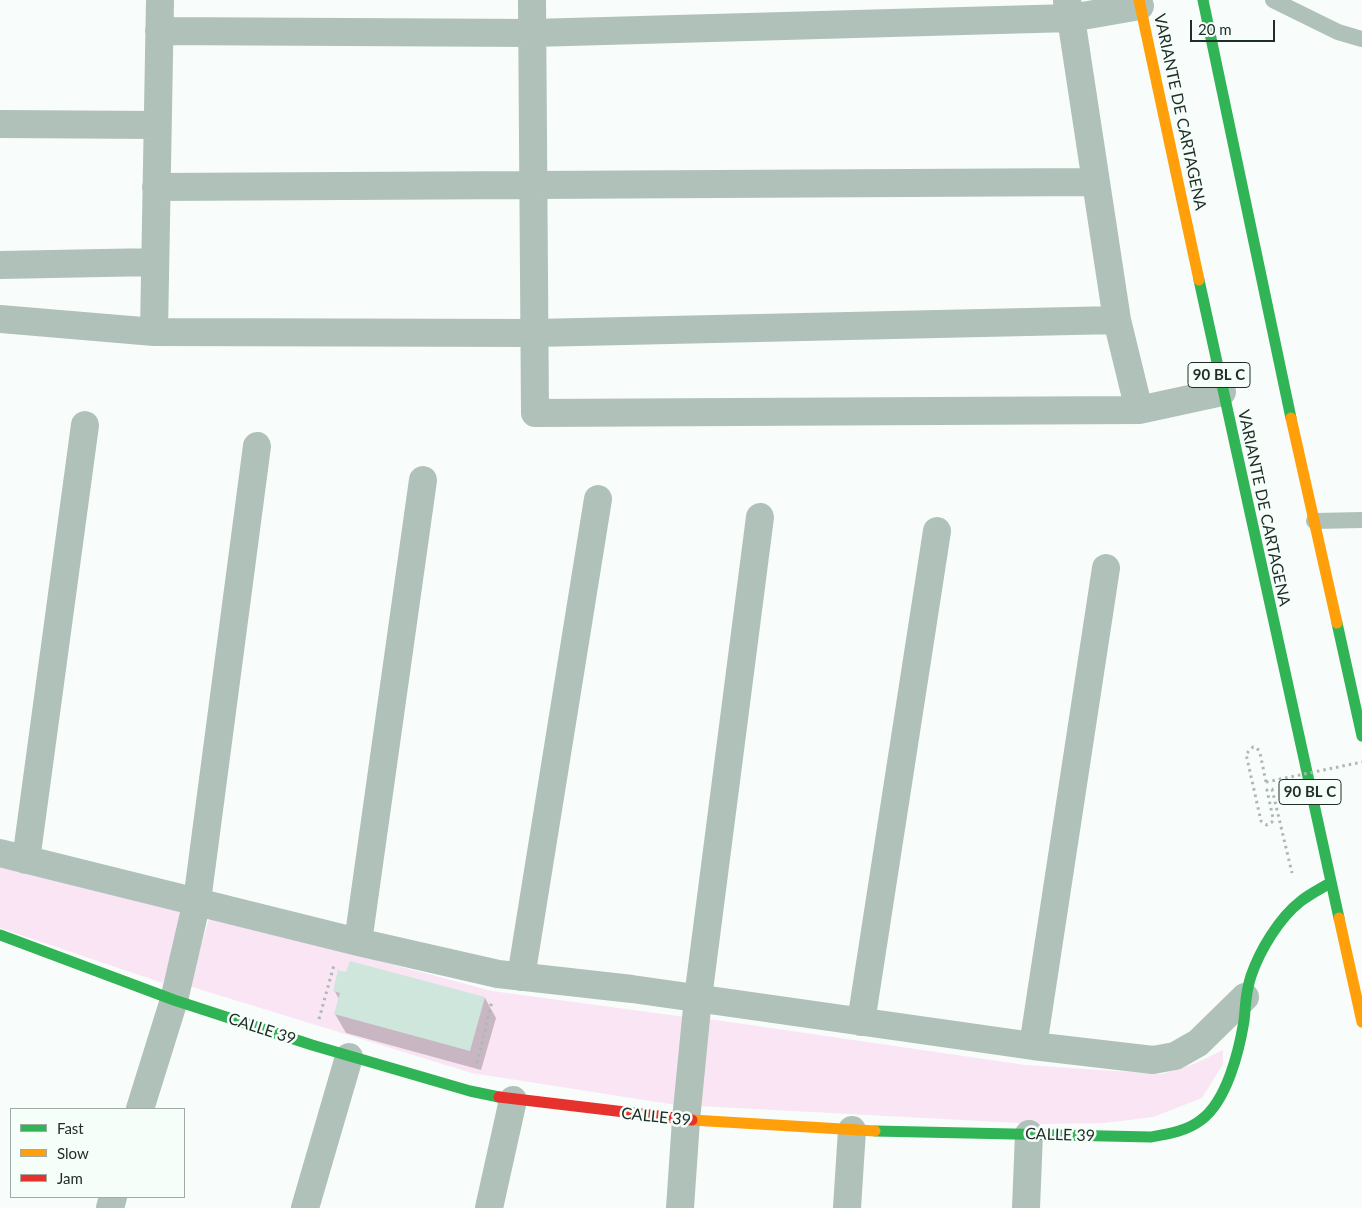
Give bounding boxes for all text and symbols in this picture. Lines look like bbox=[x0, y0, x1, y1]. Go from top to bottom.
scale bar bbox=[1192, 10, 1277, 42]
street label: VARIANTE DE CARTAGENA bbox=[1150, 12, 1210, 212]
text: 20 m bbox=[1198, 20, 1232, 38]
road number: 90 BL C bbox=[1188, 362, 1250, 388]
street label: VARIANTE DE CARTAGENA bbox=[1234, 408, 1294, 608]
road number: 90 BL C bbox=[1279, 780, 1341, 804]
street label: CALLE 39 bbox=[226, 1009, 298, 1049]
street label: CALLE 39 bbox=[620, 1104, 692, 1130]
legend bbox=[10, 1108, 185, 1198]
text: Fast bbox=[57, 1119, 84, 1137]
street label: CALLE 39 bbox=[1025, 1124, 1095, 1146]
text: Slow bbox=[57, 1144, 89, 1162]
text: Jam bbox=[57, 1169, 83, 1187]

